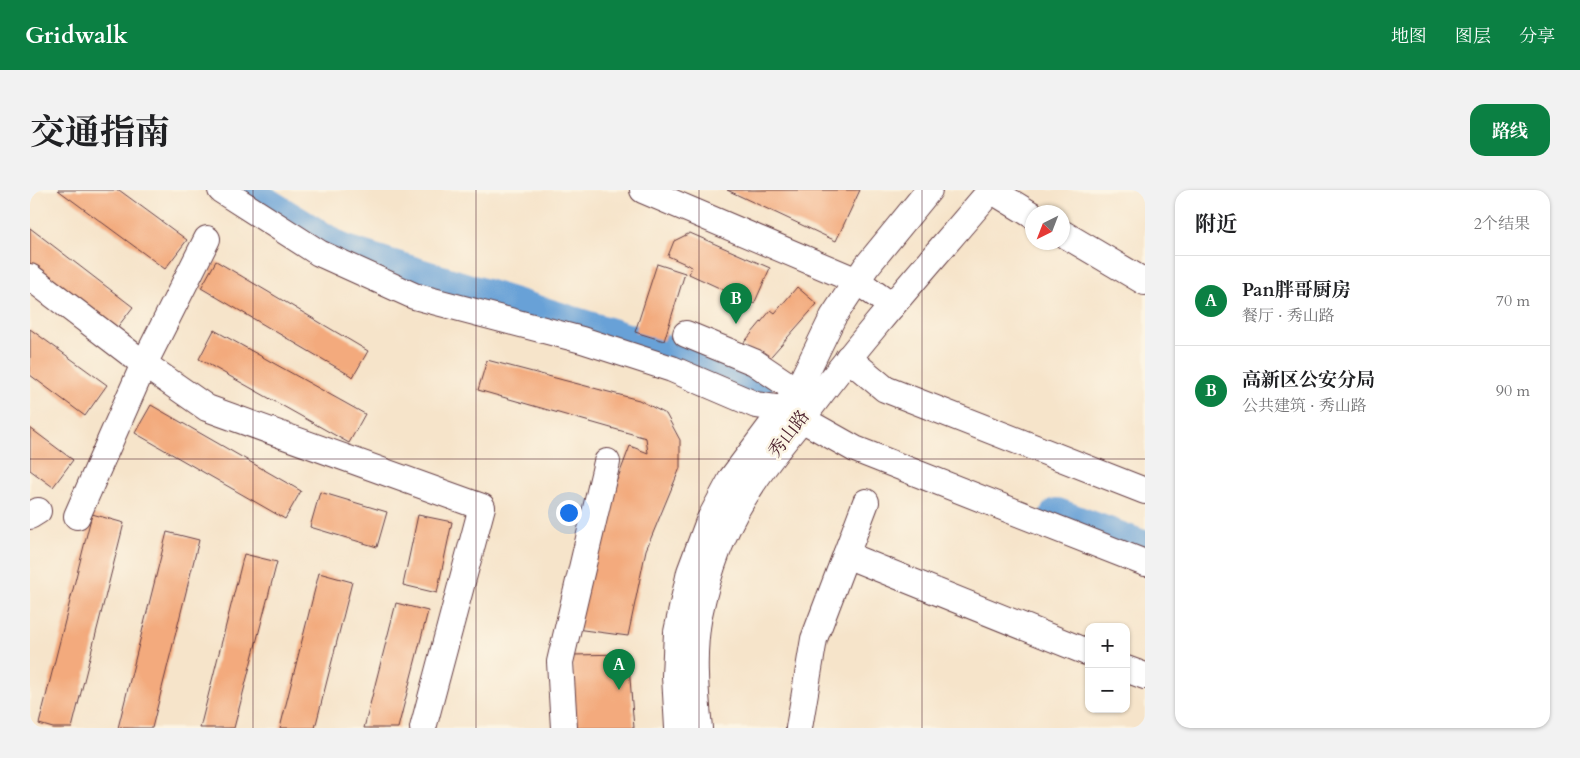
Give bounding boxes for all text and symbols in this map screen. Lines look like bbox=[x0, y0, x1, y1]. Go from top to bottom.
text: Gridwalk bbox=[25, 19, 128, 52]
text: 地图 bbox=[1391, 24, 1427, 49]
text: 图层 bbox=[1455, 24, 1491, 49]
text: 分享 bbox=[1519, 24, 1555, 49]
button: 路线 bbox=[1470, 104, 1550, 156]
text: 交通指南 bbox=[30, 109, 170, 157]
north arrow bbox=[1025, 205, 1070, 250]
text: 附近 bbox=[1195, 210, 1237, 239]
text: 2个结果 bbox=[1474, 213, 1530, 235]
text: Pan胖哥厨房 bbox=[1242, 277, 1351, 303]
pin: B bbox=[720, 283, 752, 324]
text: A bbox=[1205, 290, 1217, 312]
text: 70 m bbox=[1496, 290, 1530, 312]
text: 餐厅 · 秀山路 bbox=[1242, 305, 1335, 327]
text: 高新区公安分局 bbox=[1242, 367, 1375, 393]
text: B bbox=[1205, 380, 1217, 402]
text: 90 m bbox=[1496, 380, 1530, 402]
text: 公共建筑 · 秀山路 bbox=[1242, 395, 1367, 417]
street label: 秀山路 bbox=[763, 405, 815, 463]
your location bbox=[556, 500, 582, 526]
map controls bbox=[1085, 623, 1130, 713]
button: + bbox=[1085, 623, 1130, 668]
pin: A bbox=[603, 649, 635, 690]
button: − bbox=[1085, 668, 1130, 713]

